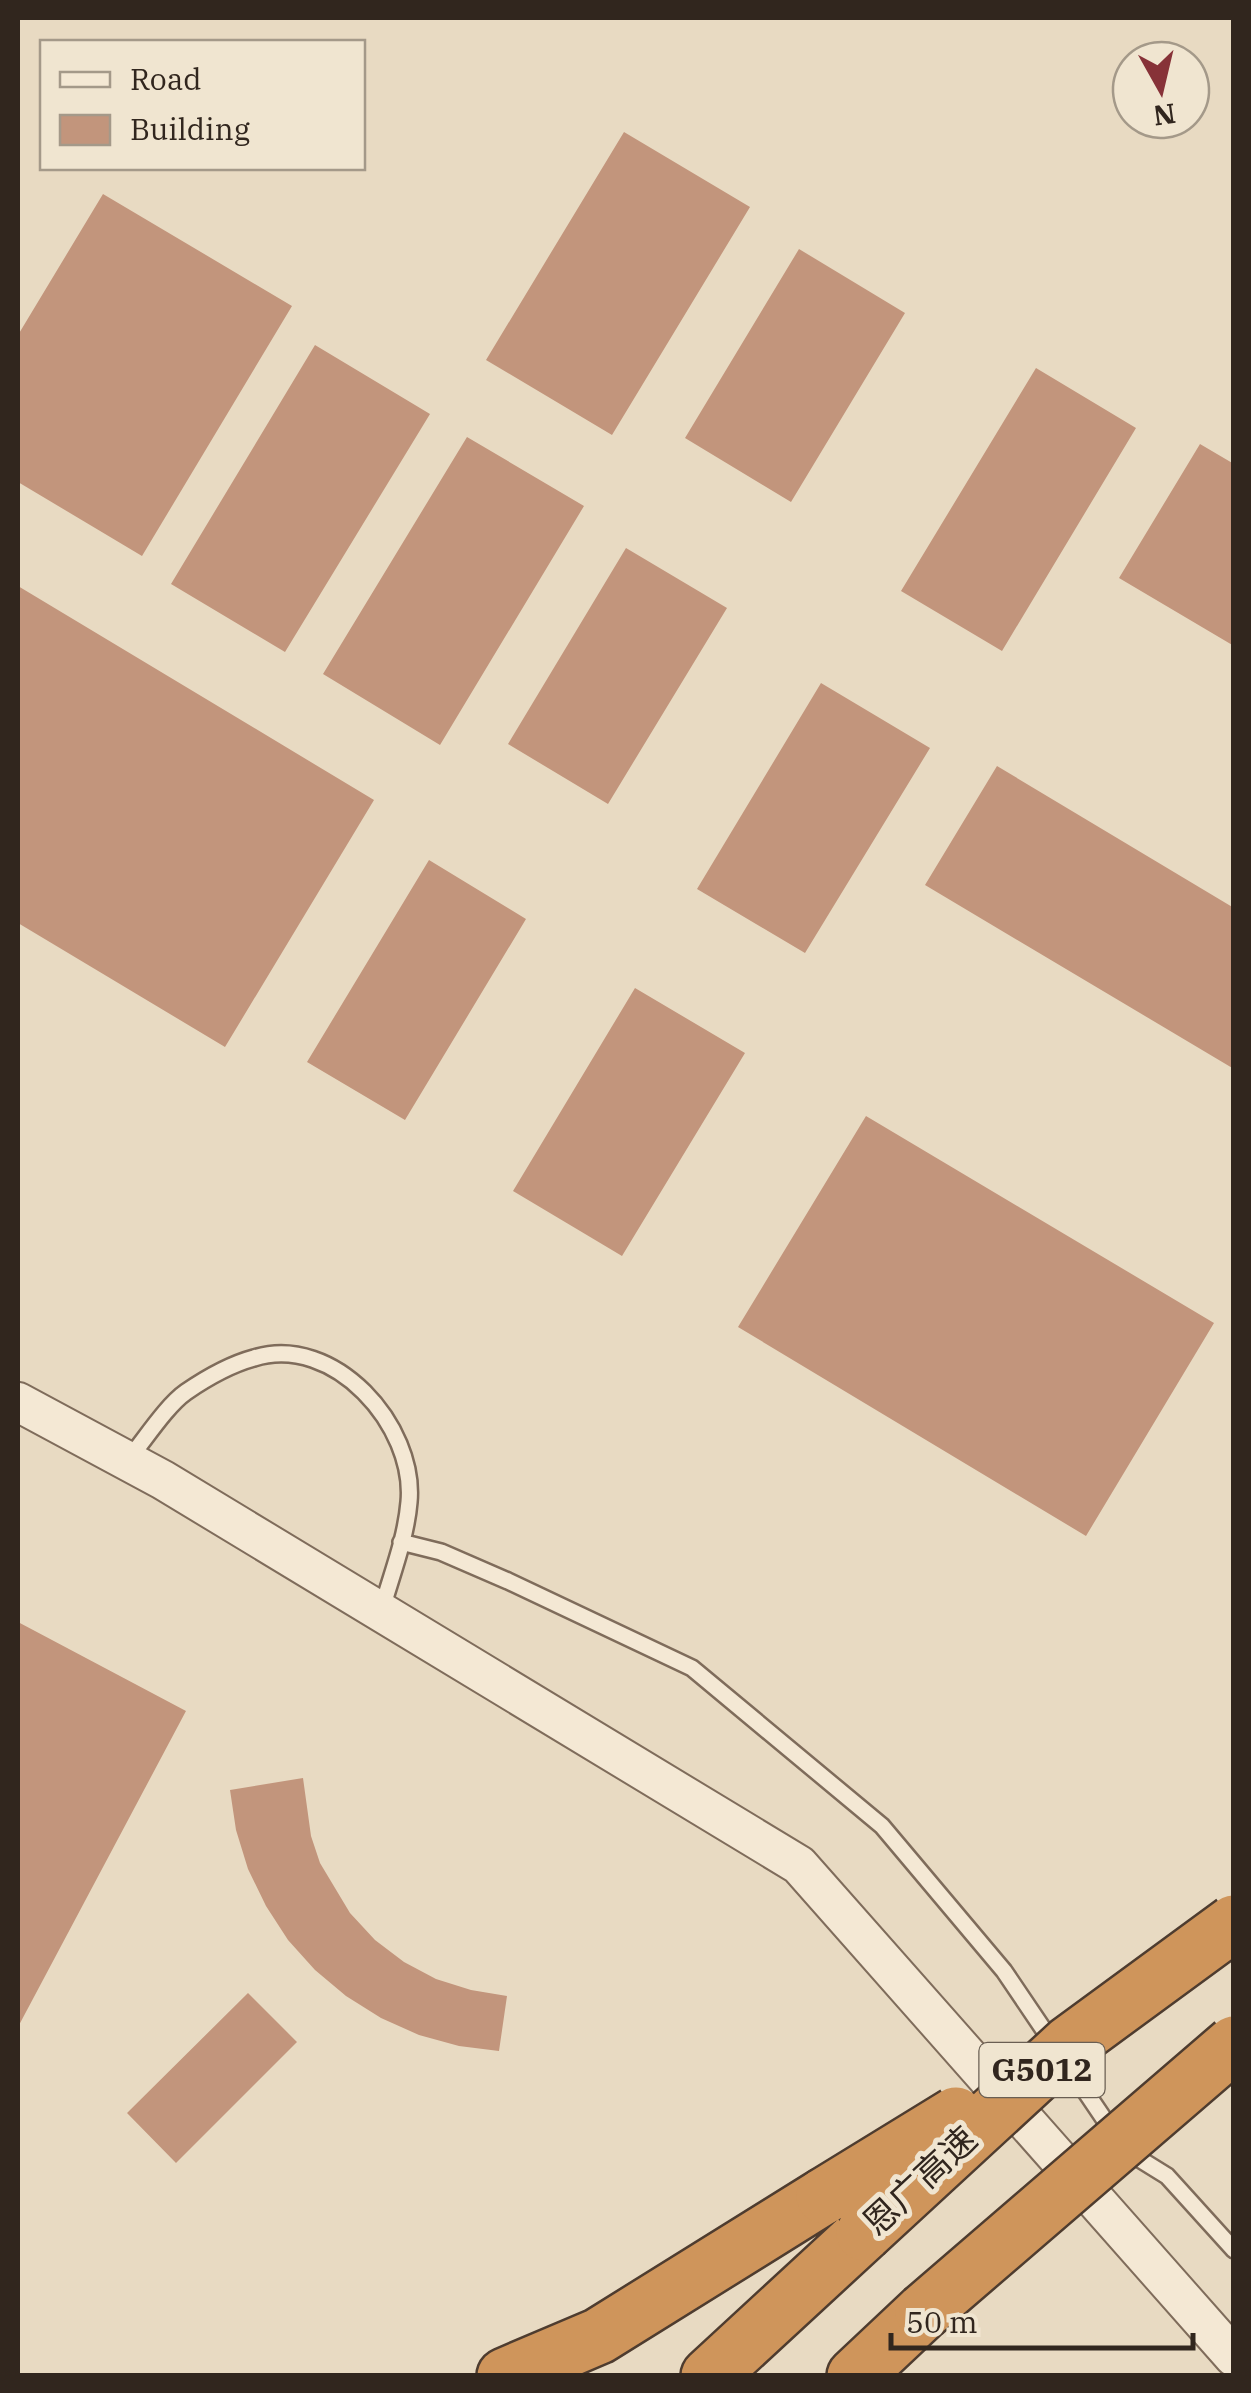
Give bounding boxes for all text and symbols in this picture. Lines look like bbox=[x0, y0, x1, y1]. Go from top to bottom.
legend bbox=[40, 40, 365, 170]
north arrow bbox=[1111, 40, 1211, 140]
text: Road bbox=[130, 59, 202, 98]
text: N bbox=[1151, 95, 1178, 135]
text: Building bbox=[130, 109, 250, 148]
road number: G5012 bbox=[980, 2043, 1104, 2097]
street label: 恩广高速 bbox=[852, 2116, 986, 2245]
scale bar bbox=[891, 2288, 1194, 2350]
text: 50 m bbox=[906, 2302, 978, 2341]

